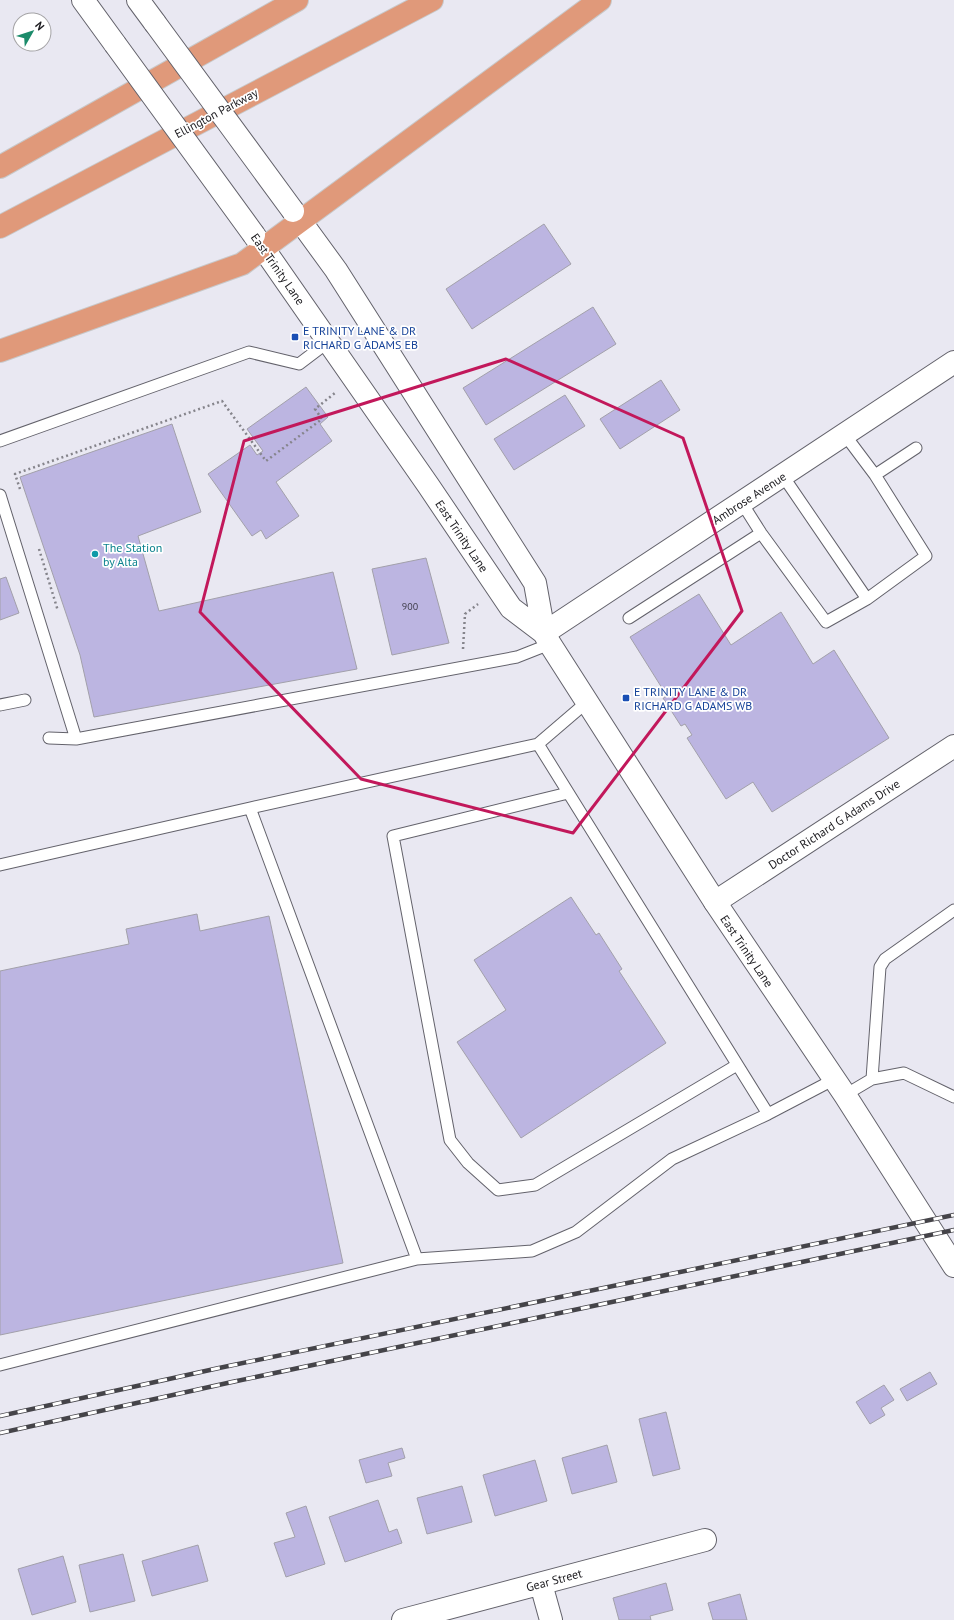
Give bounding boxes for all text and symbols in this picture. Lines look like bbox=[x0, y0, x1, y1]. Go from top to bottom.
north arrow bbox=[12, 12, 52, 52]
text: N bbox=[32, 18, 47, 33]
street label: Ellington Parkway bbox=[172, 85, 261, 141]
street label: East Trinity Lane bbox=[248, 230, 308, 308]
place label: E TRINITY LANE & DR RICHARD G ADAMS EB bbox=[303, 323, 418, 352]
marker: E TRINITY LANE & DR RICHARD G ADAMS EB bbox=[290, 332, 300, 342]
street label: Ambrose Avenue bbox=[709, 469, 789, 527]
street label: East Trinity Lane bbox=[432, 497, 492, 575]
place label: The Station by Alta bbox=[103, 540, 162, 569]
marker: The Station by Alta bbox=[90, 549, 100, 559]
house number: 900 bbox=[402, 600, 419, 613]
place label: E TRINITY LANE & DR RICHARD G ADAMS WB bbox=[634, 684, 752, 713]
marker: E TRINITY LANE & DR RICHARD G ADAMS WB bbox=[621, 693, 631, 703]
street label: Doctor Richard G Adams Drive bbox=[765, 776, 903, 872]
street label: East Trinity Lane bbox=[717, 912, 777, 990]
street label: Gear Street bbox=[524, 1565, 584, 1595]

